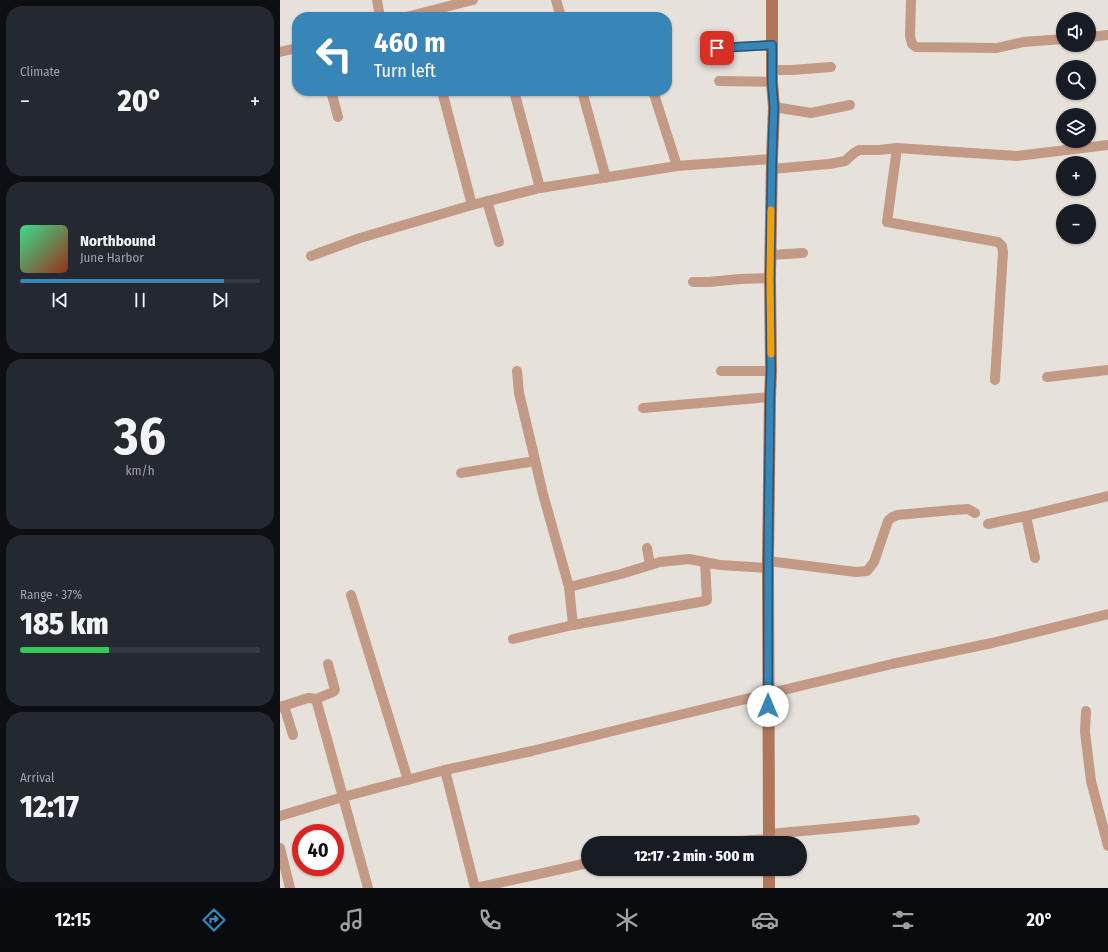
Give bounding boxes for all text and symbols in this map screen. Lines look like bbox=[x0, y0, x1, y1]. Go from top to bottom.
map controls bbox=[1056, 12, 1096, 244]
button: sound bbox=[1056, 12, 1096, 52]
text: 460 m bbox=[374, 26, 446, 59]
icon: left bbox=[308, 28, 360, 80]
pin bbox=[700, 31, 734, 65]
icon: arrive bbox=[706, 37, 728, 59]
text: Turn left bbox=[374, 60, 436, 82]
button: search bbox=[1056, 60, 1096, 100]
text: Climate bbox=[20, 64, 60, 79]
text: 20° bbox=[118, 83, 162, 119]
text: − bbox=[20, 88, 30, 115]
text: + bbox=[250, 88, 260, 115]
button: layers bbox=[1056, 108, 1096, 148]
button: + bbox=[1056, 156, 1096, 196]
button: − bbox=[1056, 204, 1096, 244]
text: Northbound bbox=[80, 232, 156, 250]
text: June Harbor bbox=[80, 250, 144, 265]
icon: previous bbox=[49, 289, 71, 311]
icon: pause bbox=[129, 289, 151, 311]
icon: next bbox=[209, 289, 231, 311]
text: 36 bbox=[114, 405, 166, 468]
text: km/h bbox=[126, 463, 155, 478]
text: Range · 37% bbox=[20, 587, 82, 602]
text: 185 km bbox=[20, 606, 109, 642]
position arrow bbox=[747, 685, 789, 727]
text: Arrival bbox=[20, 770, 54, 785]
text: 12:17 bbox=[20, 789, 79, 825]
speed limit sign: 40 bbox=[292, 824, 344, 876]
text: 12:17 · 2 min · 500 m bbox=[634, 847, 754, 865]
icon: directions bbox=[200, 906, 228, 934]
icon: music bbox=[338, 906, 366, 934]
icon: phone bbox=[476, 906, 504, 934]
icon: climate bbox=[613, 906, 641, 934]
icon: car bbox=[751, 906, 779, 934]
icon: filters bbox=[889, 906, 917, 934]
text: 12:15 bbox=[55, 909, 91, 931]
text: 20° bbox=[1026, 909, 1053, 931]

